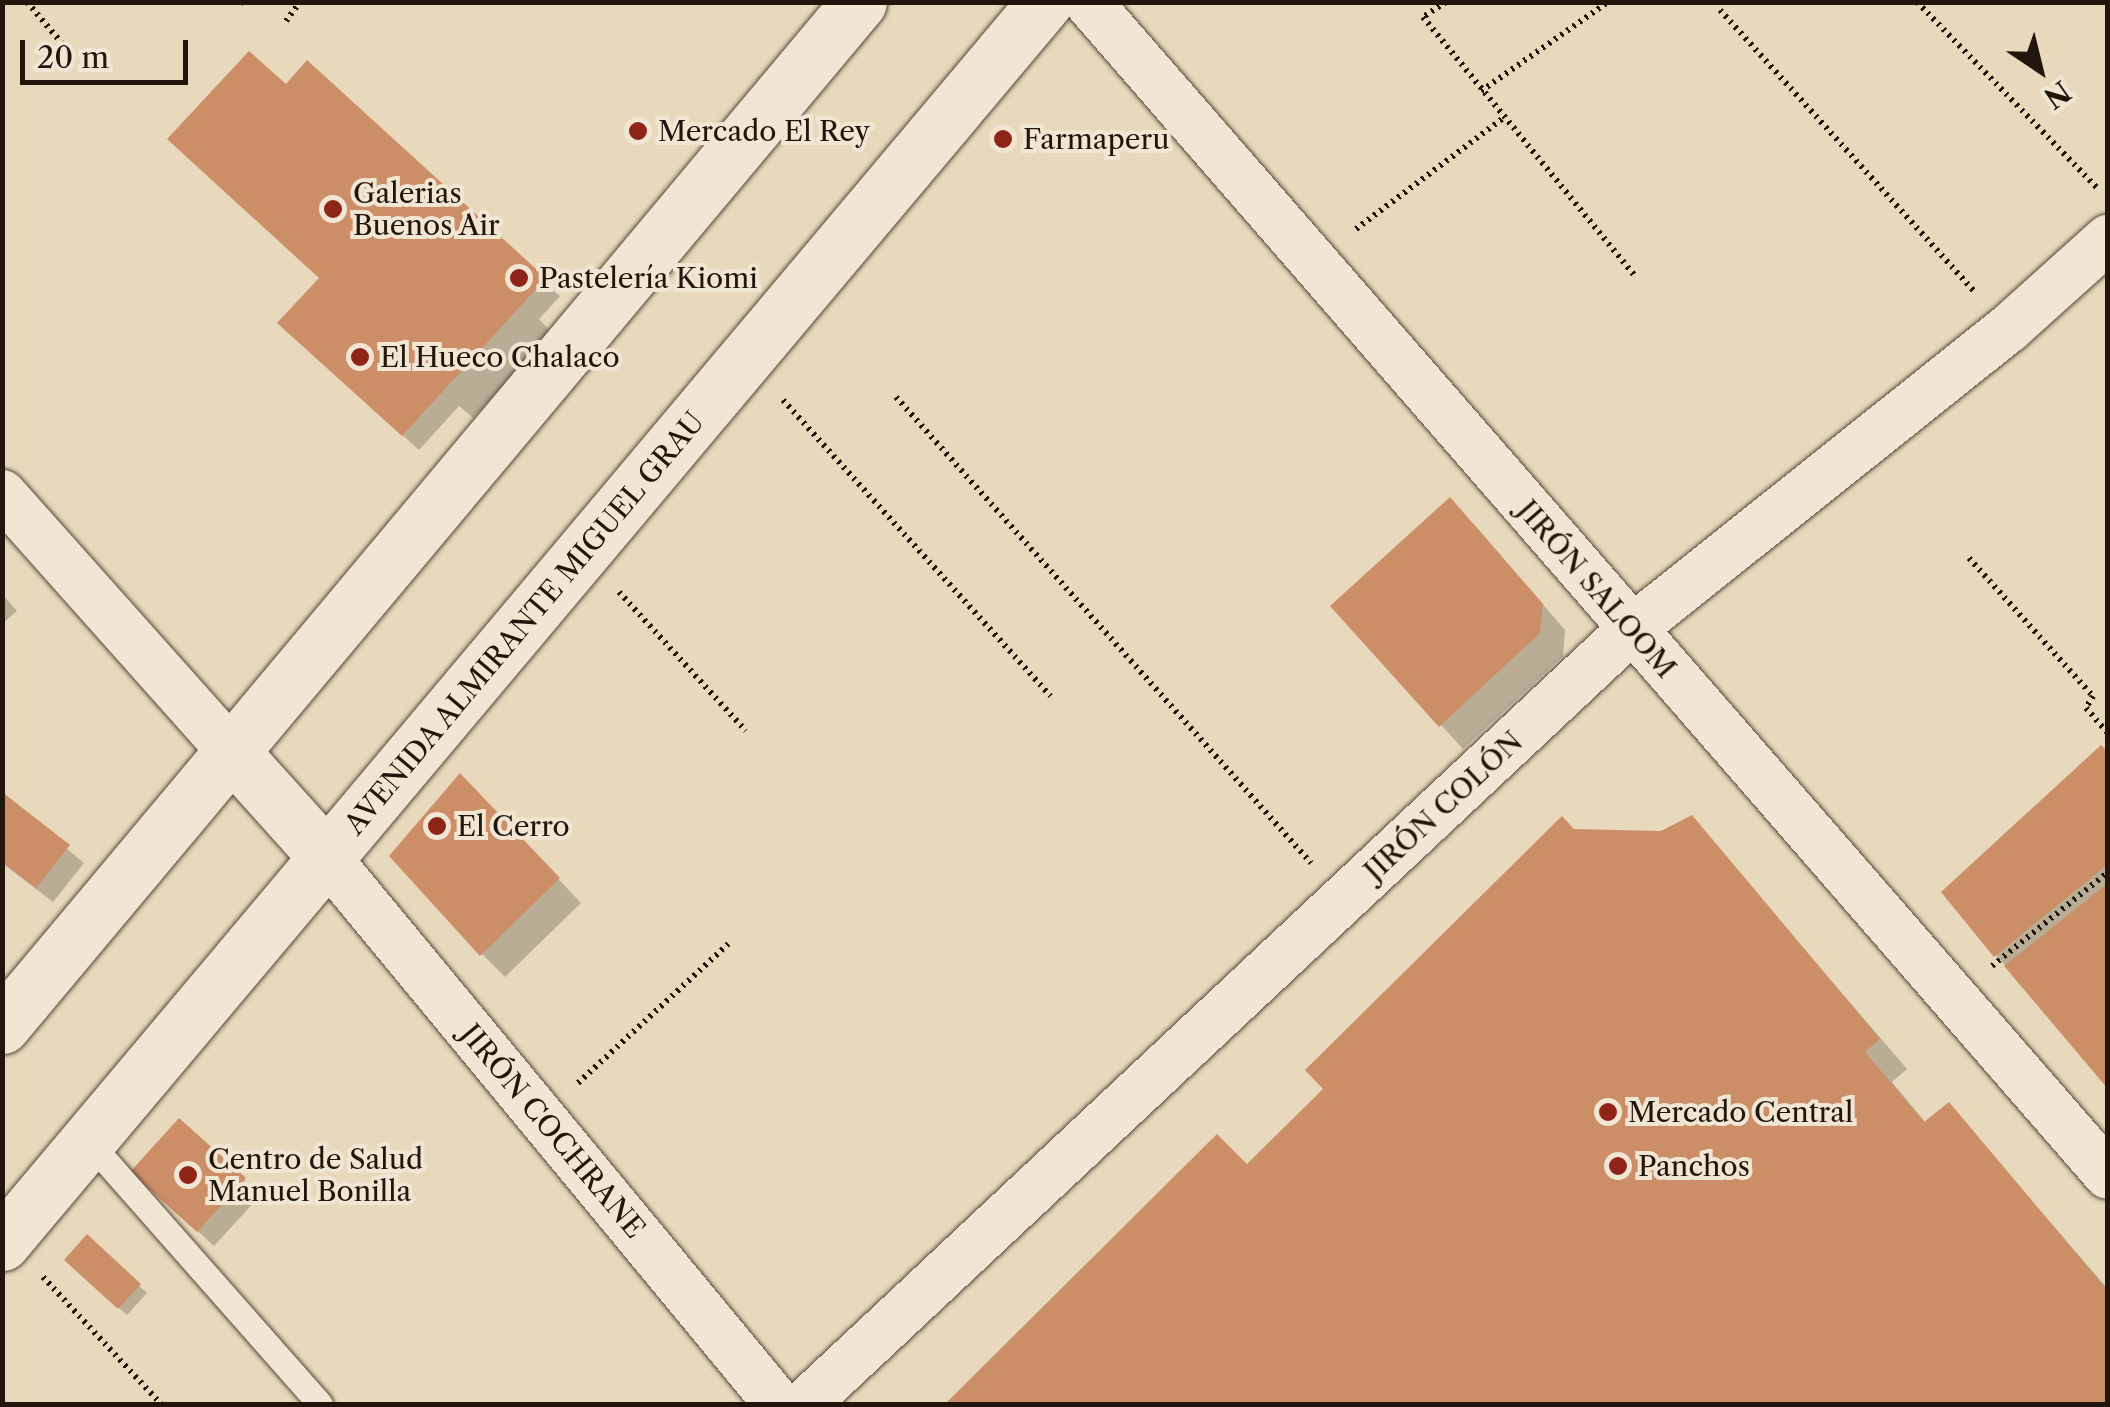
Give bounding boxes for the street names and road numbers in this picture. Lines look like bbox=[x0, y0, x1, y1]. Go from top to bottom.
street label: AVENIDA ALMIRANTE MIGUEL GRAU bbox=[336, 404, 712, 842]
street label: JIRÓN SALOOM bbox=[1511, 493, 1683, 685]
street label: JIRÓN COLÓN bbox=[1357, 724, 1529, 888]
street label: JIRÓN COCHRANE bbox=[454, 1017, 652, 1245]

